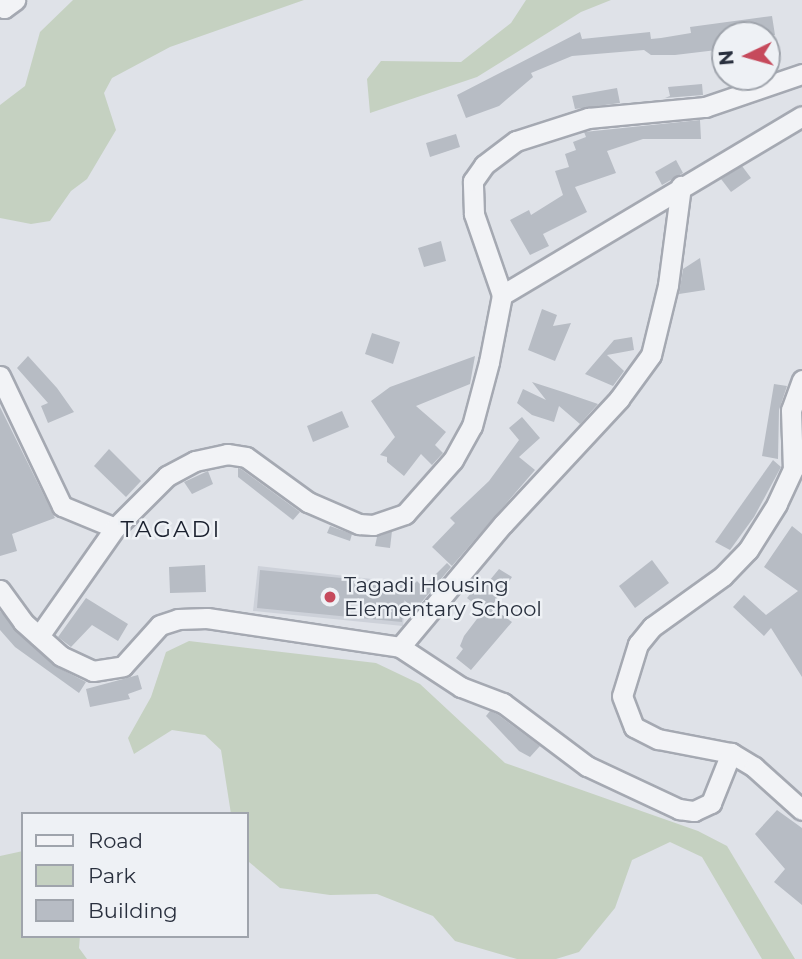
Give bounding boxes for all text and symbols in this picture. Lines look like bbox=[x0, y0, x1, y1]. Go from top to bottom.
north arrow bbox=[711, 21, 781, 91]
text: N bbox=[714, 49, 739, 66]
district label: TAGADI bbox=[121, 515, 221, 543]
place label: Tagadi Housing Elementary School bbox=[344, 572, 542, 622]
marker: Tagadi Housing Elementary School bbox=[322, 589, 338, 605]
legend bbox=[21, 812, 248, 938]
text: Road bbox=[88, 828, 143, 853]
text: Park bbox=[88, 863, 136, 888]
text: Building bbox=[88, 898, 178, 923]

